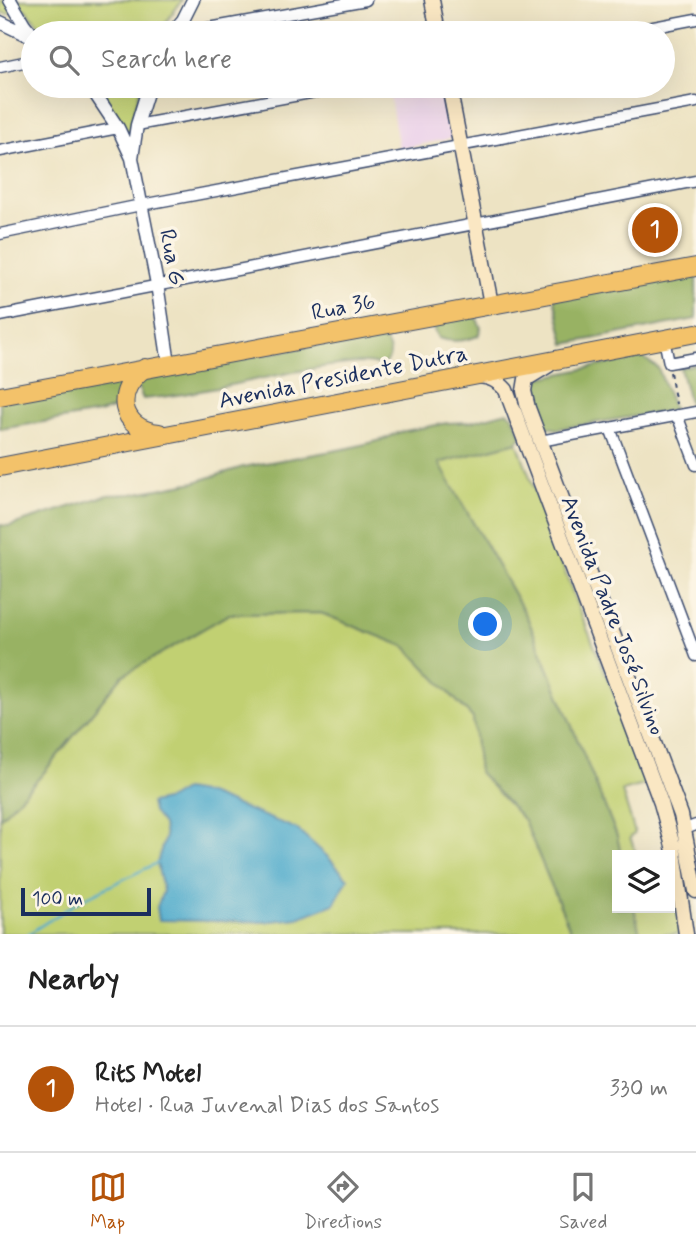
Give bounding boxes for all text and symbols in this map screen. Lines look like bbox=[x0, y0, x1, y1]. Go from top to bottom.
search box bbox=[21, 21, 675, 98]
icon: search bbox=[45, 41, 83, 79]
text: Search here bbox=[101, 43, 232, 77]
pin: 1 bbox=[632, 204, 678, 256]
street label: Rua G bbox=[151, 227, 191, 288]
street label: Rua 36 bbox=[309, 287, 378, 329]
street label: Avenida Presidente Dutra bbox=[216, 339, 470, 417]
street label: Avenida Padre José Silvino bbox=[553, 492, 672, 740]
your location bbox=[468, 607, 502, 641]
map controls bbox=[612, 850, 675, 913]
button: layers bbox=[612, 850, 675, 913]
scale bar bbox=[21, 885, 150, 917]
text: 100 m bbox=[32, 887, 83, 912]
text: Nearby bbox=[28, 960, 119, 999]
text: Rits Motel bbox=[95, 1057, 201, 1091]
text: 1 bbox=[46, 1074, 56, 1104]
text: 330 m bbox=[610, 1074, 668, 1104]
text: Hotel · Rua Juvenal Dias dos Santos bbox=[95, 1091, 439, 1121]
tab: Map bbox=[89, 1168, 127, 1235]
tab: Directions bbox=[304, 1168, 382, 1235]
tab: Saved bbox=[559, 1168, 607, 1235]

